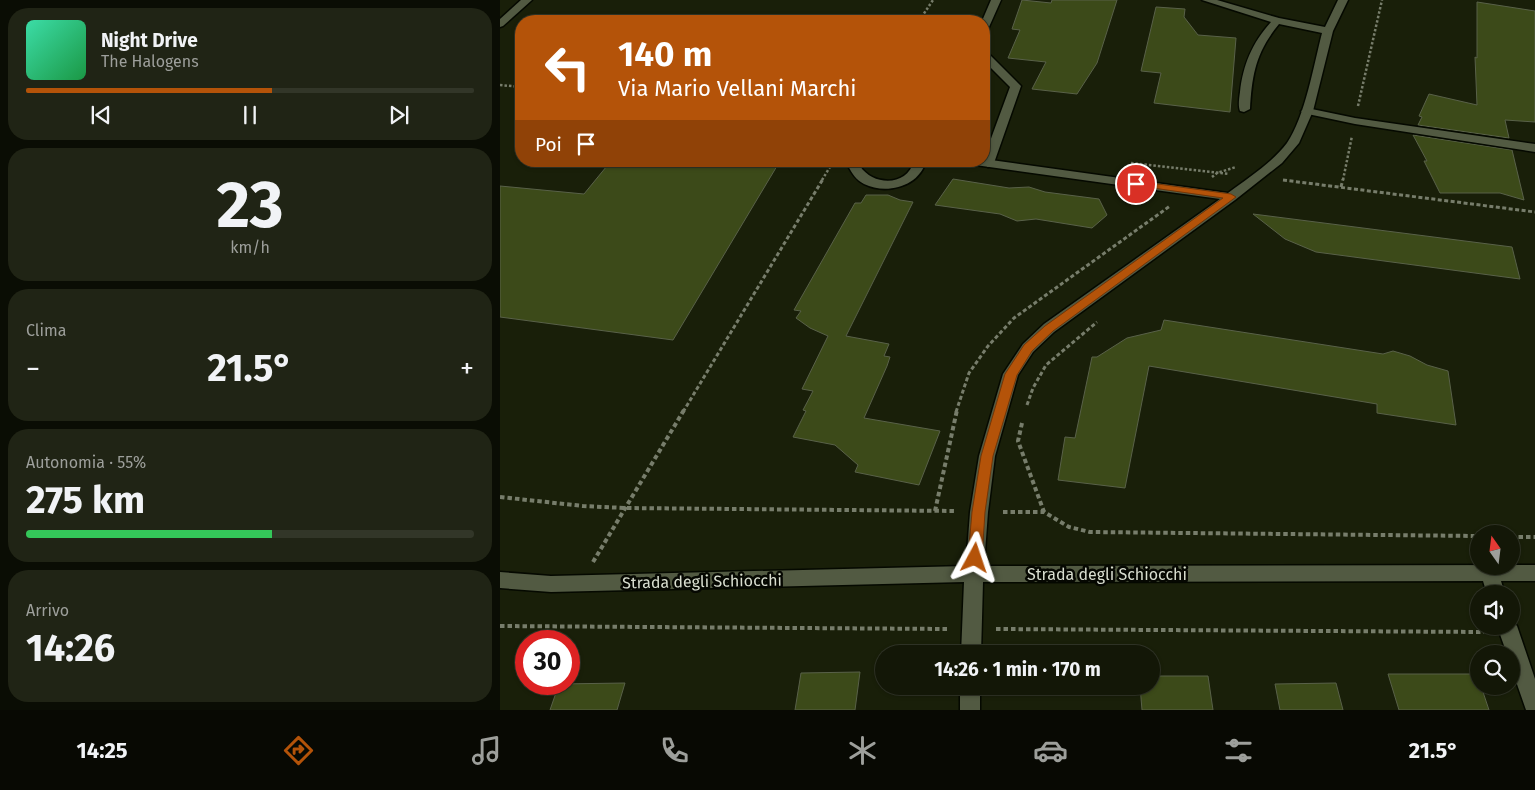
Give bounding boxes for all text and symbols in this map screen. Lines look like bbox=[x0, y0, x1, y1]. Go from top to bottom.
text: Night Drive bbox=[101, 29, 198, 52]
text: 140 m bbox=[618, 33, 712, 75]
icon: left bbox=[535, 35, 600, 100]
text: The Halogens bbox=[101, 52, 199, 71]
text: Via Mario Vellani Marchi bbox=[618, 75, 857, 102]
icon: previous bbox=[87, 101, 115, 129]
icon: pause bbox=[236, 101, 264, 129]
icon: next bbox=[385, 101, 413, 129]
icon: arrive bbox=[572, 130, 600, 158]
text: Poi bbox=[535, 133, 562, 156]
pin bbox=[1115, 163, 1157, 205]
text: 23 bbox=[216, 166, 284, 244]
icon: arrive bbox=[1122, 170, 1150, 198]
text: km/h bbox=[230, 238, 270, 257]
text: Clima bbox=[26, 321, 66, 340]
text: 21.5° bbox=[207, 345, 293, 391]
text: − bbox=[26, 352, 40, 385]
text: + bbox=[460, 352, 474, 385]
text: Autonomia · 55% bbox=[26, 453, 146, 472]
text: 275 km bbox=[26, 477, 145, 523]
north arrow bbox=[1470, 525, 1520, 575]
map controls bbox=[1470, 525, 1520, 695]
position arrow bbox=[948, 531, 1000, 583]
street label: Strada degli Schiocchi bbox=[1027, 565, 1187, 584]
street label: Strada degli Schiocchi bbox=[622, 571, 782, 592]
button: sound bbox=[1470, 585, 1520, 635]
text: Arrivo bbox=[26, 601, 69, 620]
text: 14:26 bbox=[26, 625, 115, 671]
speed limit sign: 30 bbox=[515, 630, 580, 695]
button: search bbox=[1470, 645, 1520, 695]
text: 14:26 · 1 min · 170 m bbox=[934, 658, 1101, 681]
icon: directions bbox=[281, 733, 316, 768]
icon: music bbox=[469, 733, 504, 768]
icon: phone bbox=[657, 733, 692, 768]
icon: climate bbox=[845, 733, 880, 768]
icon: car bbox=[1033, 733, 1068, 768]
icon: filters bbox=[1221, 733, 1256, 768]
text: 14:25 bbox=[77, 737, 128, 764]
text: 21.5° bbox=[1409, 737, 1458, 764]

